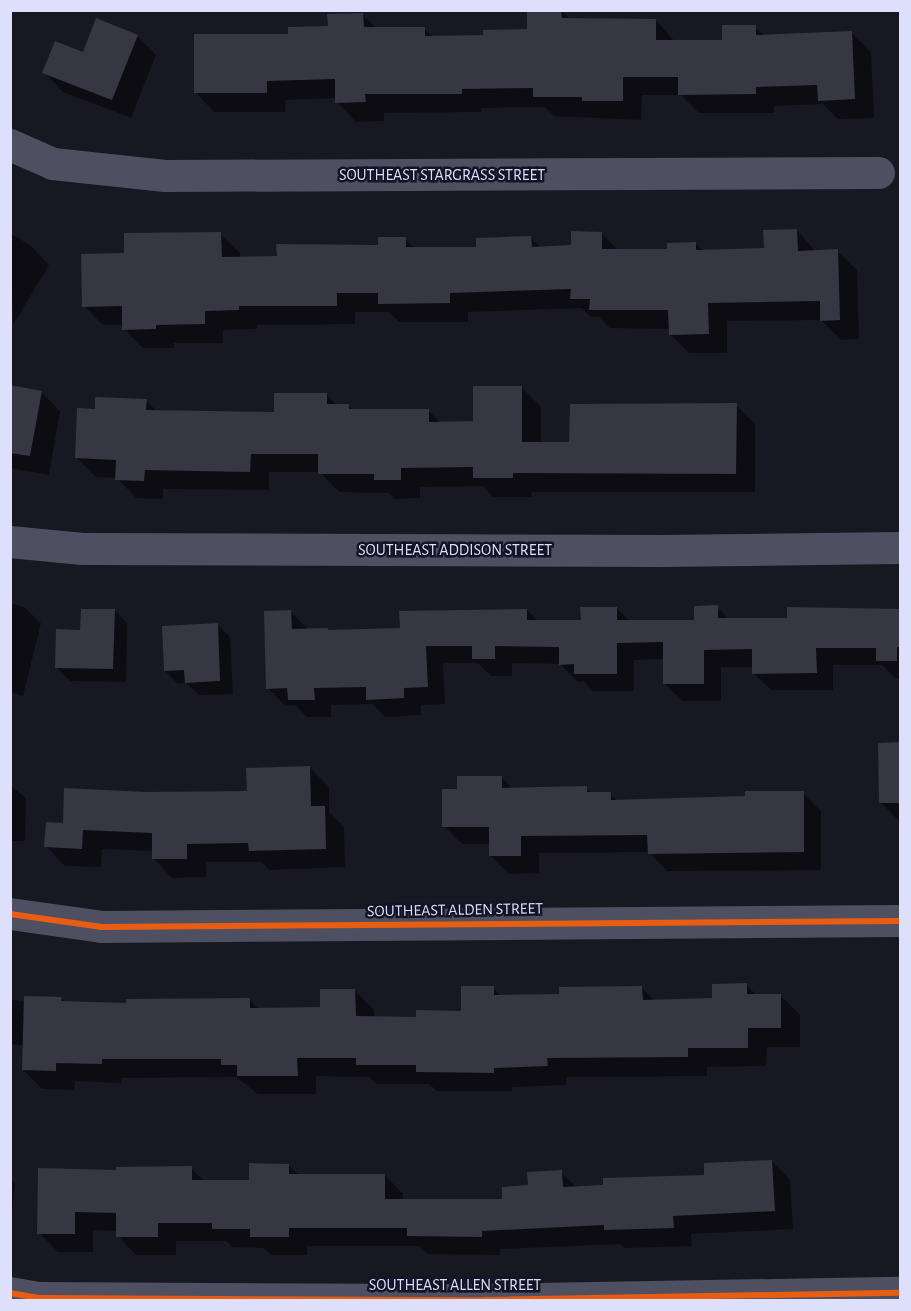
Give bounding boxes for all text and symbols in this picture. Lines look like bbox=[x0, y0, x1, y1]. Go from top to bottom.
street label: SOUTHEAST STARGRASS STREET bbox=[339, 165, 545, 185]
street label: SOUTHEAST ADDISON STREET bbox=[358, 540, 552, 560]
street label: SOUTHEAST ALDEN STREET bbox=[367, 899, 543, 921]
street label: SOUTHEAST ALLEN STREET bbox=[369, 1275, 541, 1295]

